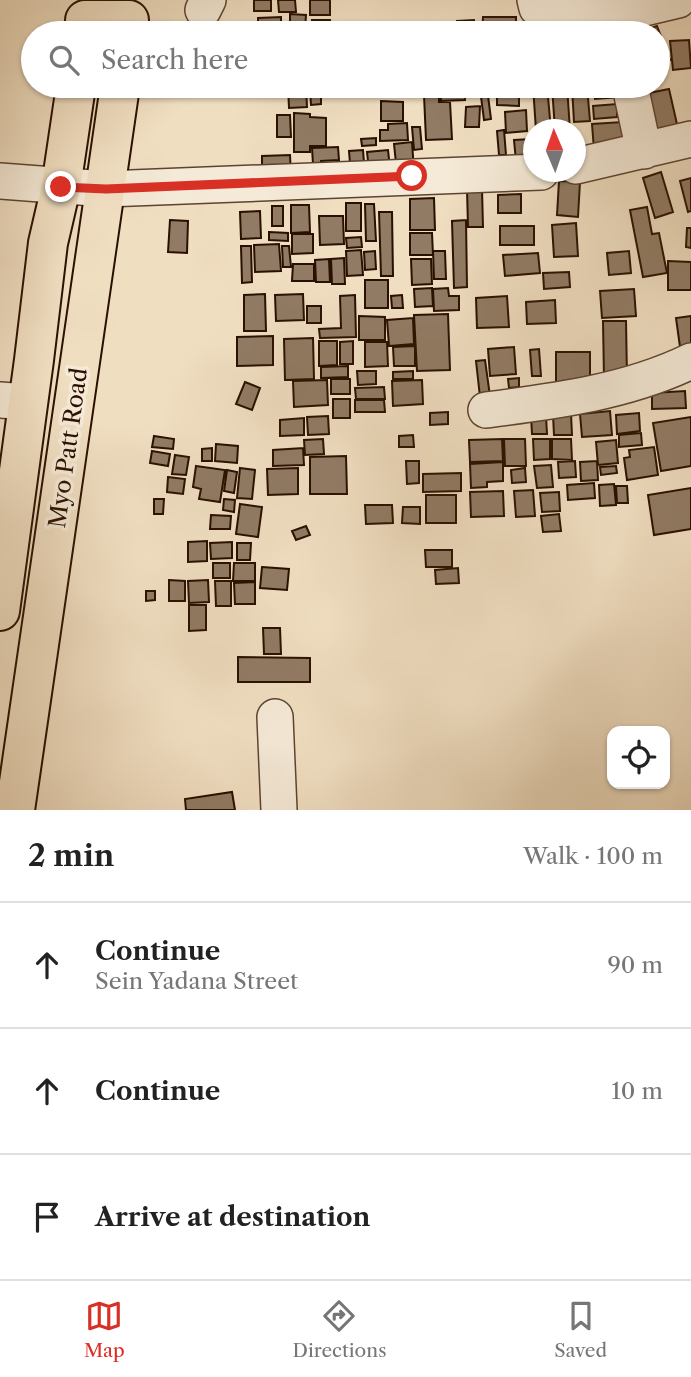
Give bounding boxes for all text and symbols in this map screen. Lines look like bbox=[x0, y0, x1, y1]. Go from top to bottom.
search box bbox=[21, 21, 670, 98]
icon: search bbox=[45, 41, 83, 79]
text: Search here bbox=[101, 44, 248, 76]
north arrow bbox=[523, 119, 586, 182]
route start bbox=[396, 160, 427, 191]
route end bbox=[45, 171, 76, 202]
street label: Myo Patt Road bbox=[43, 366, 93, 530]
map controls bbox=[607, 726, 670, 789]
button: locate bbox=[607, 726, 670, 789]
text: 2 min bbox=[28, 837, 114, 874]
text: Walk · 100 m bbox=[523, 842, 663, 870]
text: Continue bbox=[95, 935, 220, 967]
icon: ahead bbox=[28, 946, 66, 984]
text: 90 m bbox=[607, 951, 663, 979]
text: Sein Yadana Street bbox=[95, 967, 298, 995]
icon: ahead bbox=[28, 1072, 66, 1110]
text: Continue bbox=[95, 1075, 220, 1107]
text: 10 m bbox=[611, 1077, 663, 1105]
icon: arrive bbox=[28, 1198, 66, 1236]
text: Arrive at destination bbox=[95, 1201, 370, 1233]
tab: Map bbox=[84, 1297, 125, 1362]
tab: Directions bbox=[293, 1297, 386, 1362]
tab: Saved bbox=[554, 1297, 607, 1362]

